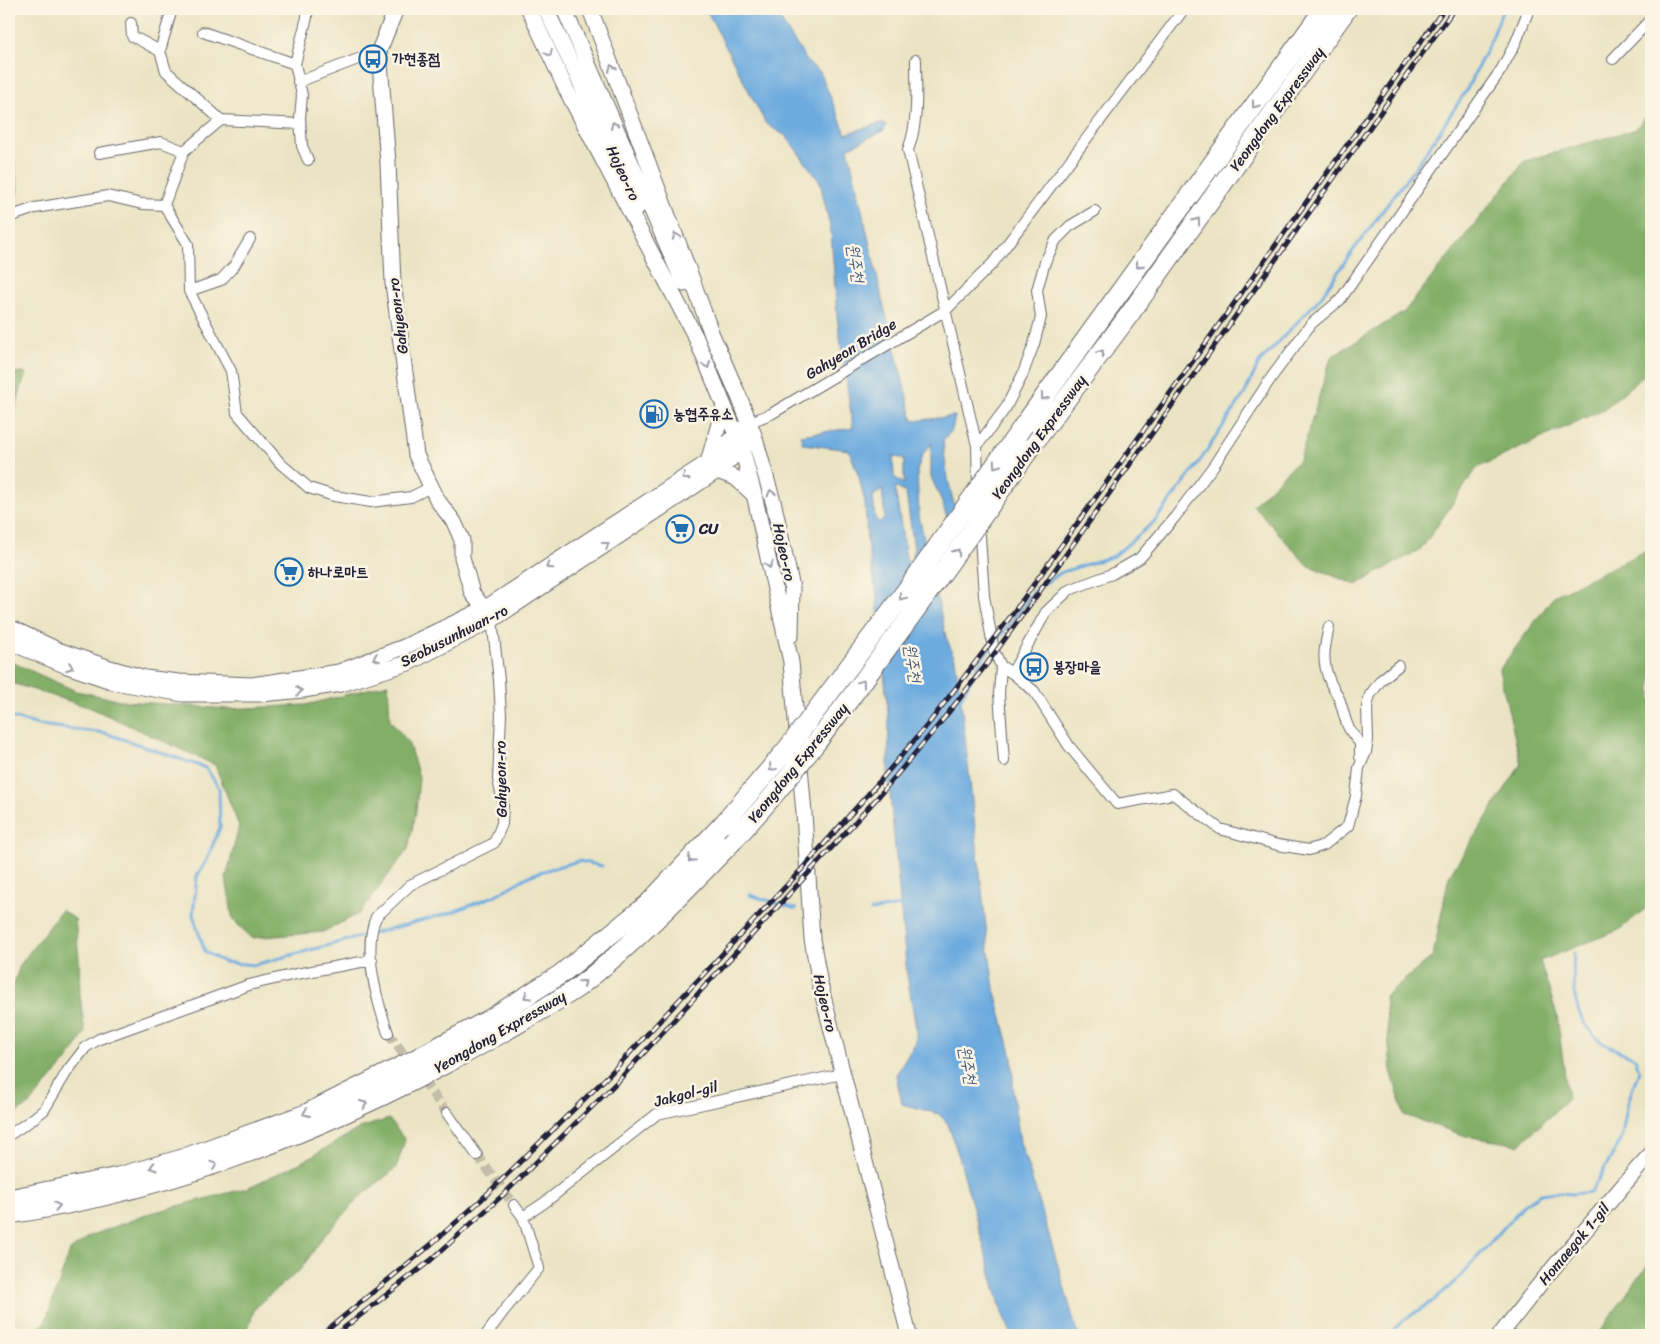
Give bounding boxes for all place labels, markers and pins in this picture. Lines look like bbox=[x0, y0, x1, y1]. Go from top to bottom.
bus stop icon: 가현종점 bbox=[358, 44, 388, 74]
place label: 가현종점 bbox=[392, 46, 440, 72]
fuel station icon: 농협주유소 bbox=[639, 399, 669, 429]
place label: 농협주유소 bbox=[673, 401, 733, 427]
supermarket icon: CU bbox=[665, 514, 695, 544]
place label: CU bbox=[698, 516, 719, 542]
supermarket icon: 하나로마트 bbox=[274, 557, 304, 587]
place label: 하나로마트 bbox=[308, 559, 368, 585]
bus stop icon: 봉장마을 bbox=[1019, 652, 1049, 682]
place label: 봉장마을 bbox=[1053, 654, 1101, 680]

